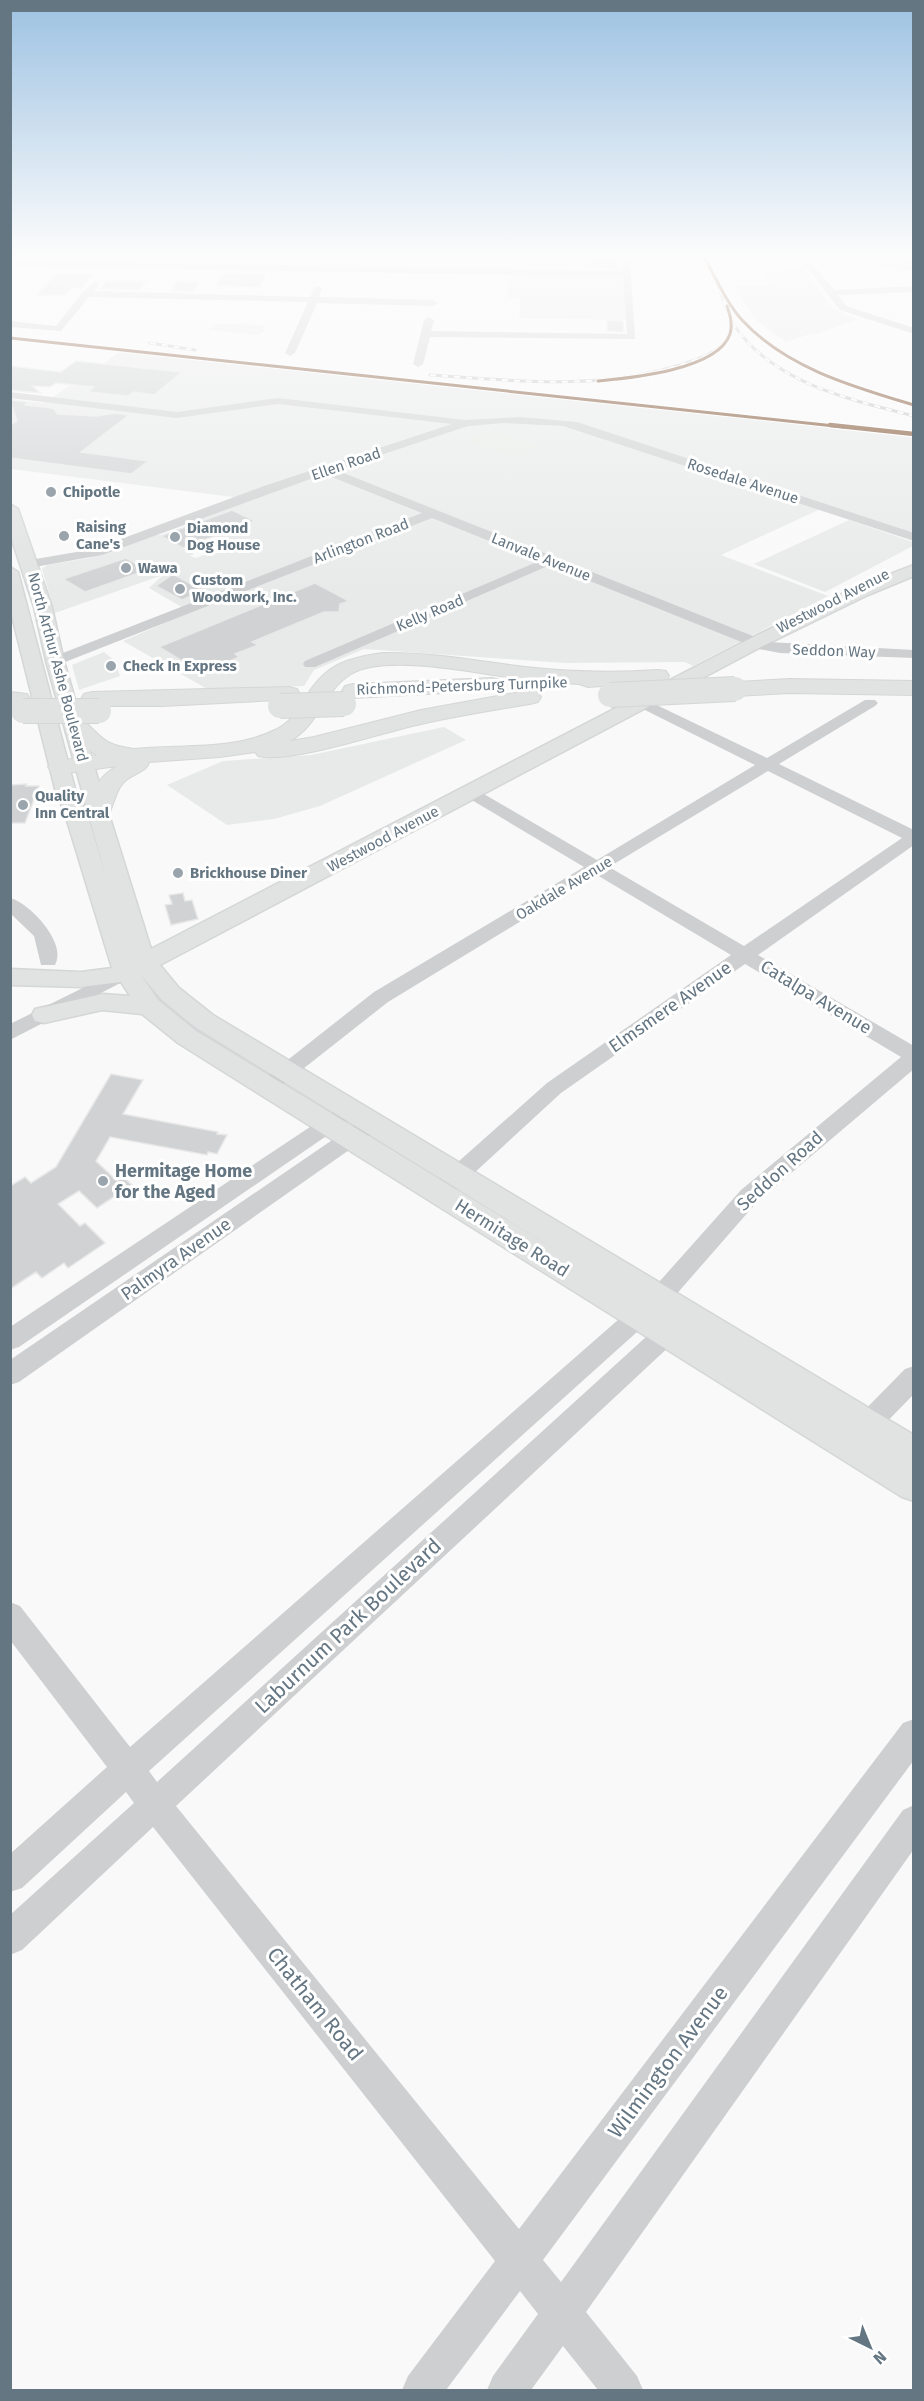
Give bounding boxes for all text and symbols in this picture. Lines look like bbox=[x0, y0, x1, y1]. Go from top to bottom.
street label: Ellen Road bbox=[309, 444, 383, 484]
street label: Rosedale Avenue bbox=[685, 455, 801, 507]
place label: Chipotle bbox=[63, 483, 120, 501]
marker: Chipotle bbox=[44, 485, 58, 499]
street label: Arlington Road bbox=[311, 515, 411, 567]
place label: Raising Cane's bbox=[76, 518, 127, 553]
place label: Diamond Dog House bbox=[187, 519, 260, 554]
marker: Raising Cane's bbox=[57, 529, 71, 543]
street label: Lanvale Avenue bbox=[489, 529, 593, 585]
marker: Diamond Dog House bbox=[168, 530, 182, 544]
place label: Wawa bbox=[138, 559, 178, 577]
marker: Wawa bbox=[119, 561, 133, 575]
street label: Westwood Avenue bbox=[774, 565, 892, 637]
street label: North Arthur Ashe Boulevard bbox=[24, 570, 92, 764]
place label: Custom Woodwork, Inc. bbox=[192, 571, 297, 606]
marker: Custom Woodwork, Inc. bbox=[173, 582, 187, 596]
street label: Kelly Road bbox=[394, 591, 466, 635]
street label: Seddon Way bbox=[792, 641, 876, 661]
place label: Check In Express bbox=[123, 657, 237, 675]
marker: Check In Express bbox=[104, 659, 118, 673]
street label: Richmond-Petersburg Turnpike bbox=[356, 673, 568, 699]
place label: Quality Inn Central bbox=[35, 787, 110, 822]
marker: Quality Inn Central bbox=[16, 798, 30, 812]
street label: Westwood Avenue bbox=[324, 802, 442, 876]
street label: Oakdale Avenue bbox=[513, 852, 615, 924]
place label: Brickhouse Diner bbox=[190, 864, 308, 882]
marker: Brickhouse Diner bbox=[171, 866, 185, 880]
street label: Catalpa Avenue bbox=[756, 955, 876, 1039]
street label: Elmsmere Avenue bbox=[604, 957, 736, 1057]
street label: Seddon Road bbox=[732, 1127, 828, 1215]
place label: Hermitage Home for the Aged bbox=[115, 1160, 252, 1203]
marker: Hermitage Home for the Aged bbox=[96, 1174, 110, 1188]
street label: Hermitage Road bbox=[451, 1194, 573, 1282]
street label: Palmyra Avenue bbox=[117, 1213, 235, 1305]
street label: Laburnum Park Boulevard bbox=[249, 1533, 447, 1719]
street label: Chatham Road bbox=[261, 1942, 369, 2066]
street label: Wilmington Avenue bbox=[602, 1981, 734, 2143]
north arrow bbox=[840, 2317, 900, 2377]
text: N bbox=[870, 2347, 890, 2368]

